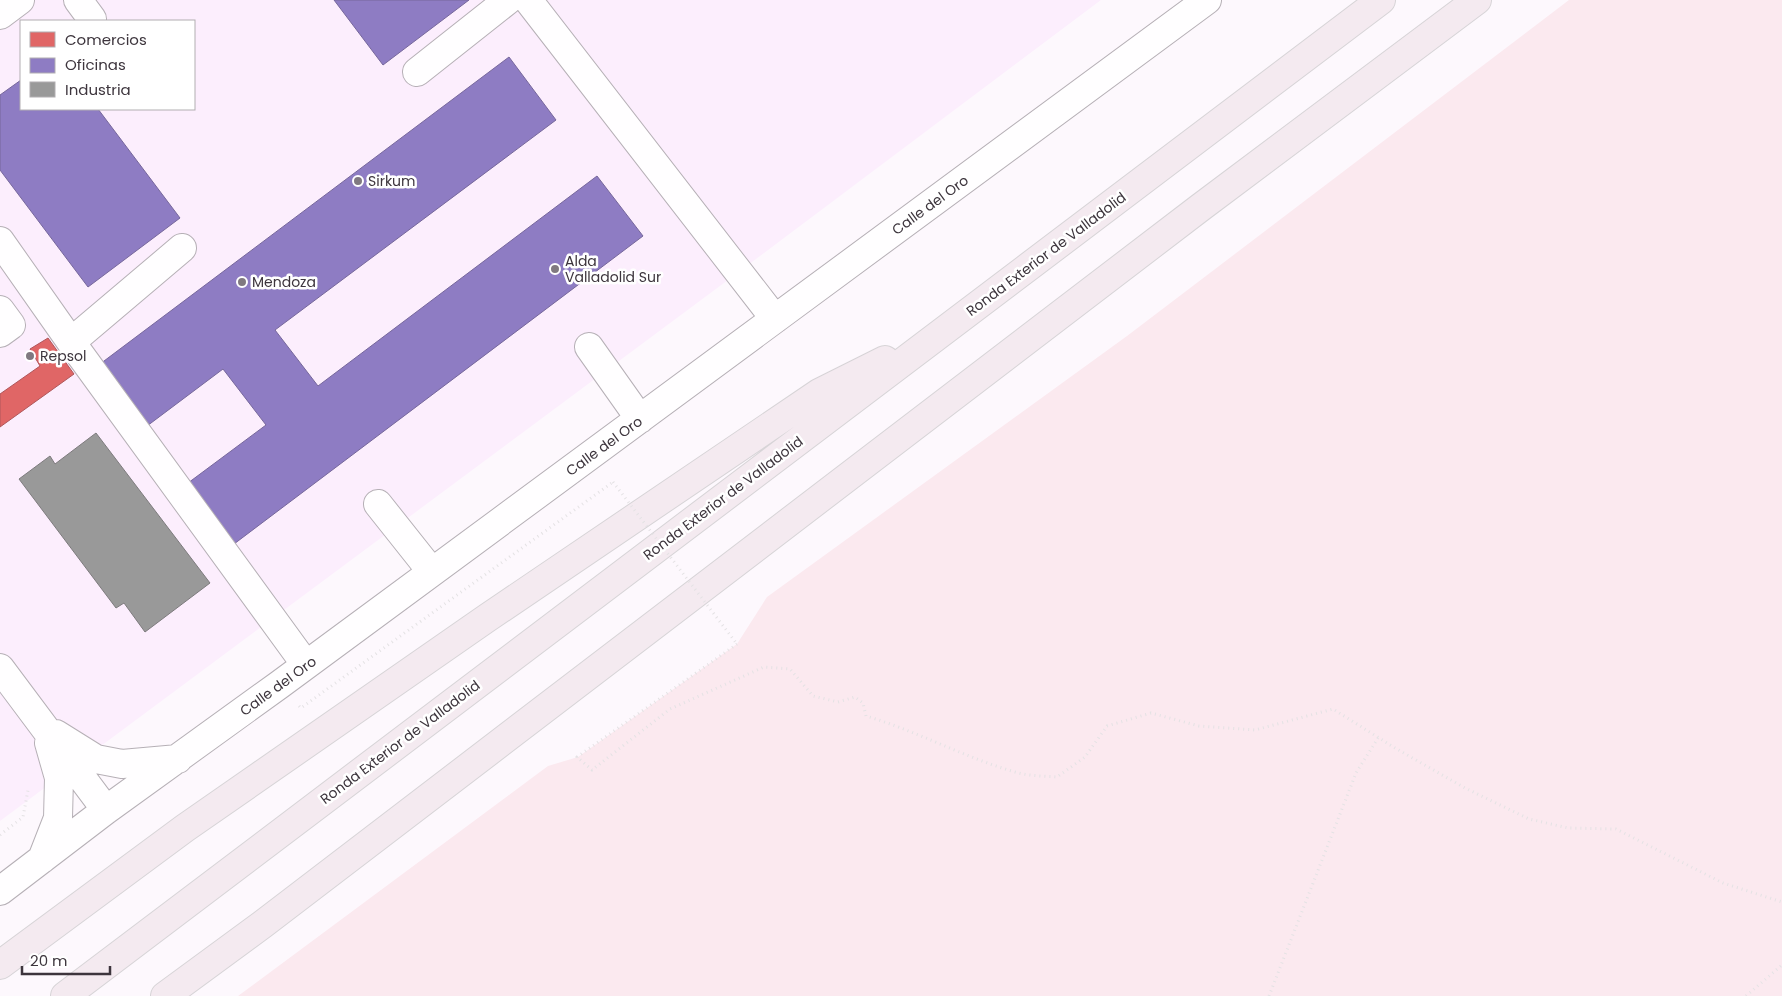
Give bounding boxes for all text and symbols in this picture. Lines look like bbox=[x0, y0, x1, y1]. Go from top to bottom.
legend bbox=[20, 20, 195, 110]
text: Comercios bbox=[65, 29, 147, 50]
text: Oficinas bbox=[65, 54, 126, 75]
text: Industria bbox=[65, 79, 131, 100]
street label: Calle del Oro bbox=[888, 170, 972, 240]
place label: Sirkum bbox=[368, 171, 415, 191]
marker: Sirkum bbox=[352, 175, 364, 187]
street label: Ronda Exterior de Valladolid bbox=[962, 187, 1130, 321]
place label: Alda Valladolid Sur bbox=[565, 251, 661, 287]
marker: Alda Valladolid Sur bbox=[549, 263, 561, 275]
place label: Mendoza bbox=[252, 272, 316, 292]
marker: Mendoza bbox=[236, 276, 248, 288]
place label: Repsol bbox=[40, 346, 86, 366]
marker: Repsol bbox=[24, 350, 36, 362]
street label: Calle del Oro bbox=[562, 411, 646, 481]
street label: Ronda Exterior de Valladolid bbox=[639, 431, 807, 565]
street label: Calle del Oro bbox=[236, 651, 320, 721]
street label: Ronda Exterior de Valladolid bbox=[316, 675, 484, 809]
scale bar bbox=[22, 944, 110, 976]
text: 20 m bbox=[30, 950, 68, 971]

